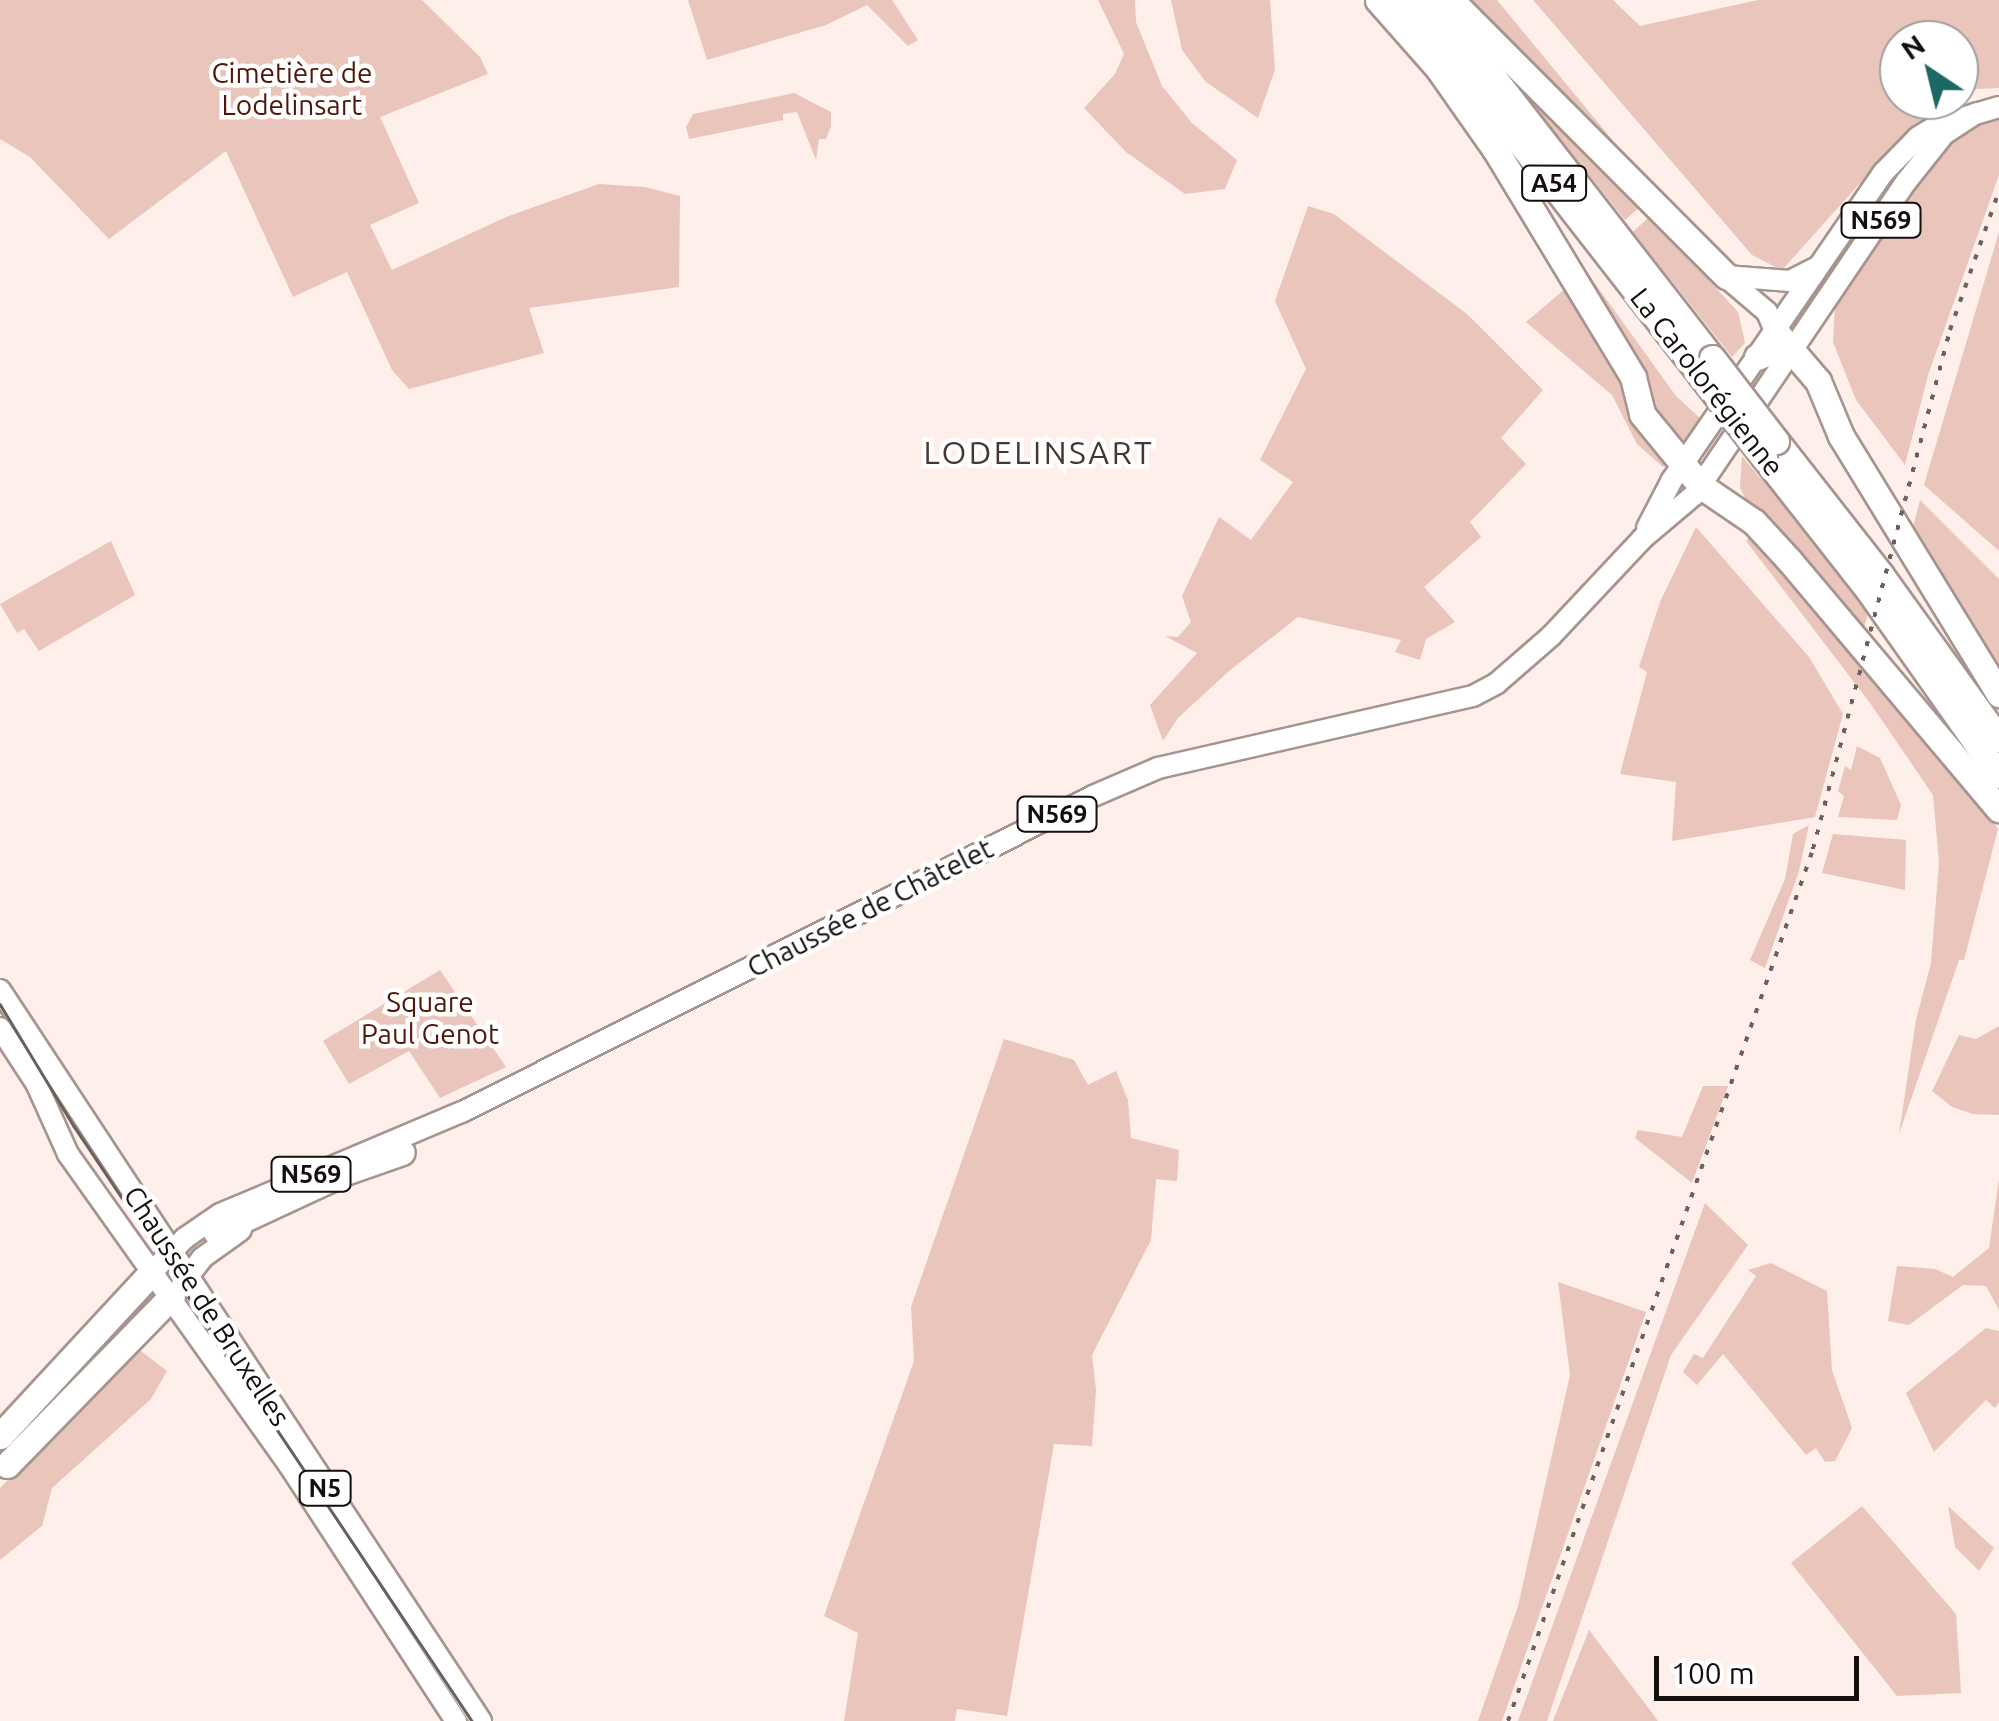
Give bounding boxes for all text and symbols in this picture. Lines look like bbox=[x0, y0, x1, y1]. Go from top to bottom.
north arrow bbox=[1879, 20, 1979, 120]
text: N bbox=[1895, 28, 1930, 65]
park label: Cimetière de Lodelinsart bbox=[211, 56, 373, 122]
road number: A54 bbox=[1519, 163, 1589, 203]
road number: N569 bbox=[1838, 200, 1924, 240]
street label: La Carolorégienne bbox=[1623, 281, 1791, 483]
district label: LODELINSART bbox=[924, 433, 1154, 471]
road number: N569 bbox=[1014, 794, 1100, 834]
street label: Chaussée de Châtelet bbox=[742, 831, 998, 985]
park label: Square Paul Genot bbox=[361, 985, 499, 1051]
road number: N569 bbox=[268, 1154, 354, 1194]
street label: Chaussée de Bruxelles bbox=[117, 1180, 297, 1432]
road number: N5 bbox=[298, 1468, 352, 1508]
scale bar bbox=[1659, 1636, 1864, 1698]
text: 100 m bbox=[1671, 1656, 1755, 1690]

